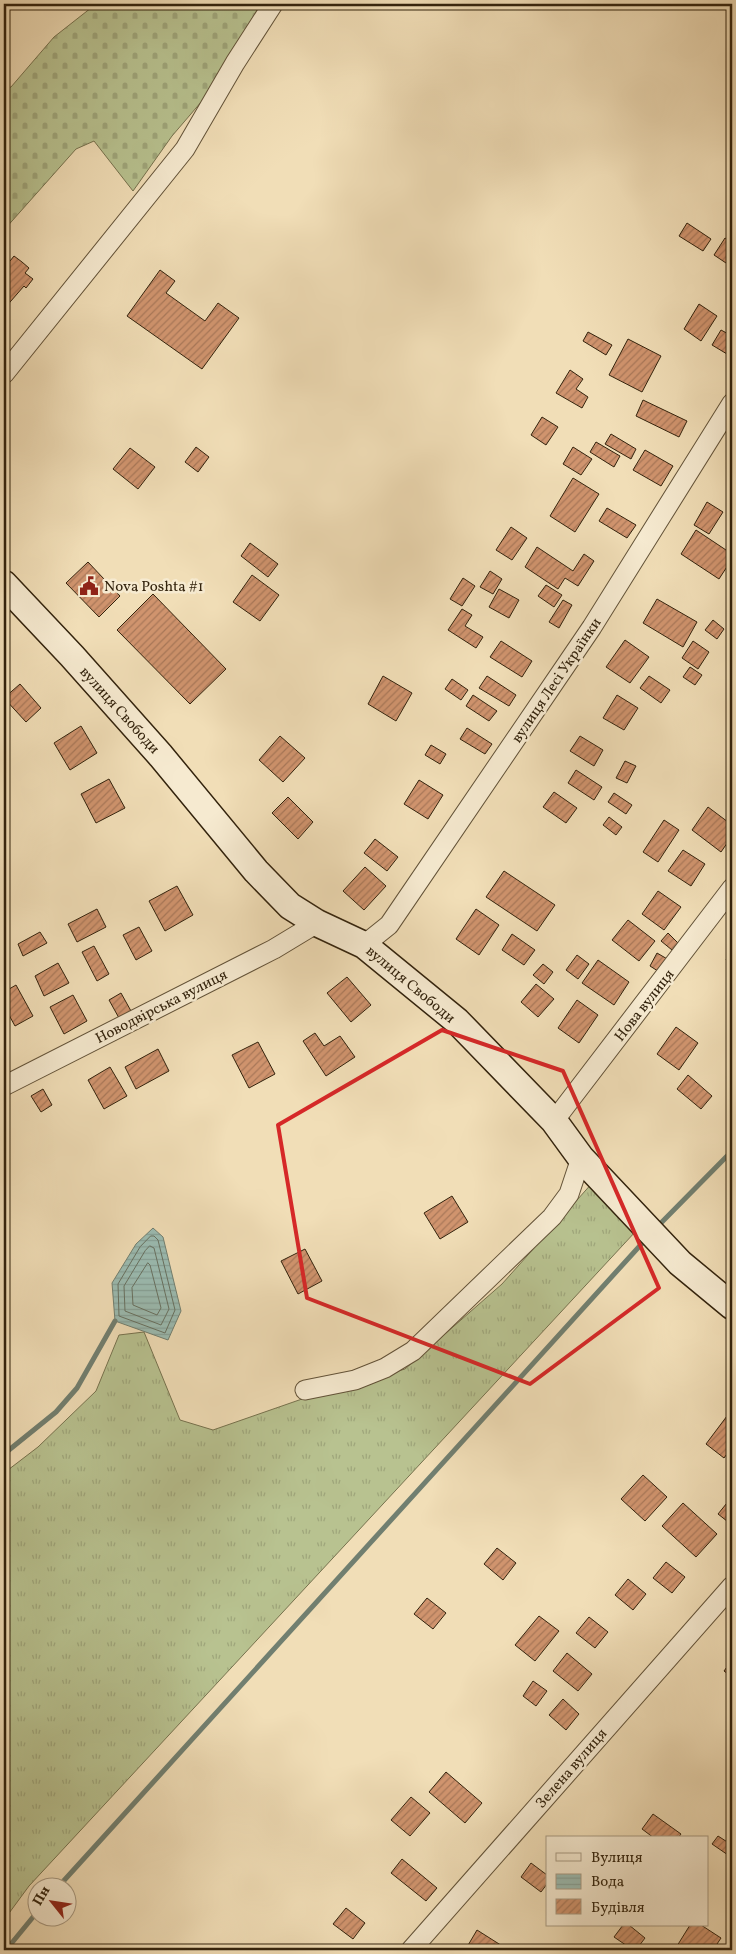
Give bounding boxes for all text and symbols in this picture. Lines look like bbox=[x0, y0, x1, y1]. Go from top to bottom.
public building icon: Nova Poshta #1 bbox=[78, 575, 100, 597]
place label: Nova Poshta #1 bbox=[104, 577, 204, 598]
street label: вулиця Лесі Українки bbox=[507, 614, 607, 748]
street label: вулиця Свободи bbox=[74, 663, 164, 759]
street label: вулиця Свободи bbox=[361, 941, 459, 1029]
street label: Новодвірська вулиця bbox=[92, 965, 231, 1050]
street label: Нова вулиця bbox=[610, 965, 680, 1046]
street label: Зелена вулиця bbox=[532, 1724, 613, 1813]
legend bbox=[546, 1836, 708, 1926]
text: Вулиця bbox=[591, 1848, 643, 1869]
text: Вода bbox=[591, 1872, 624, 1893]
north arrow bbox=[28, 1876, 78, 1926]
text: Пн bbox=[29, 1883, 55, 1910]
text: Будівля bbox=[591, 1898, 645, 1919]

